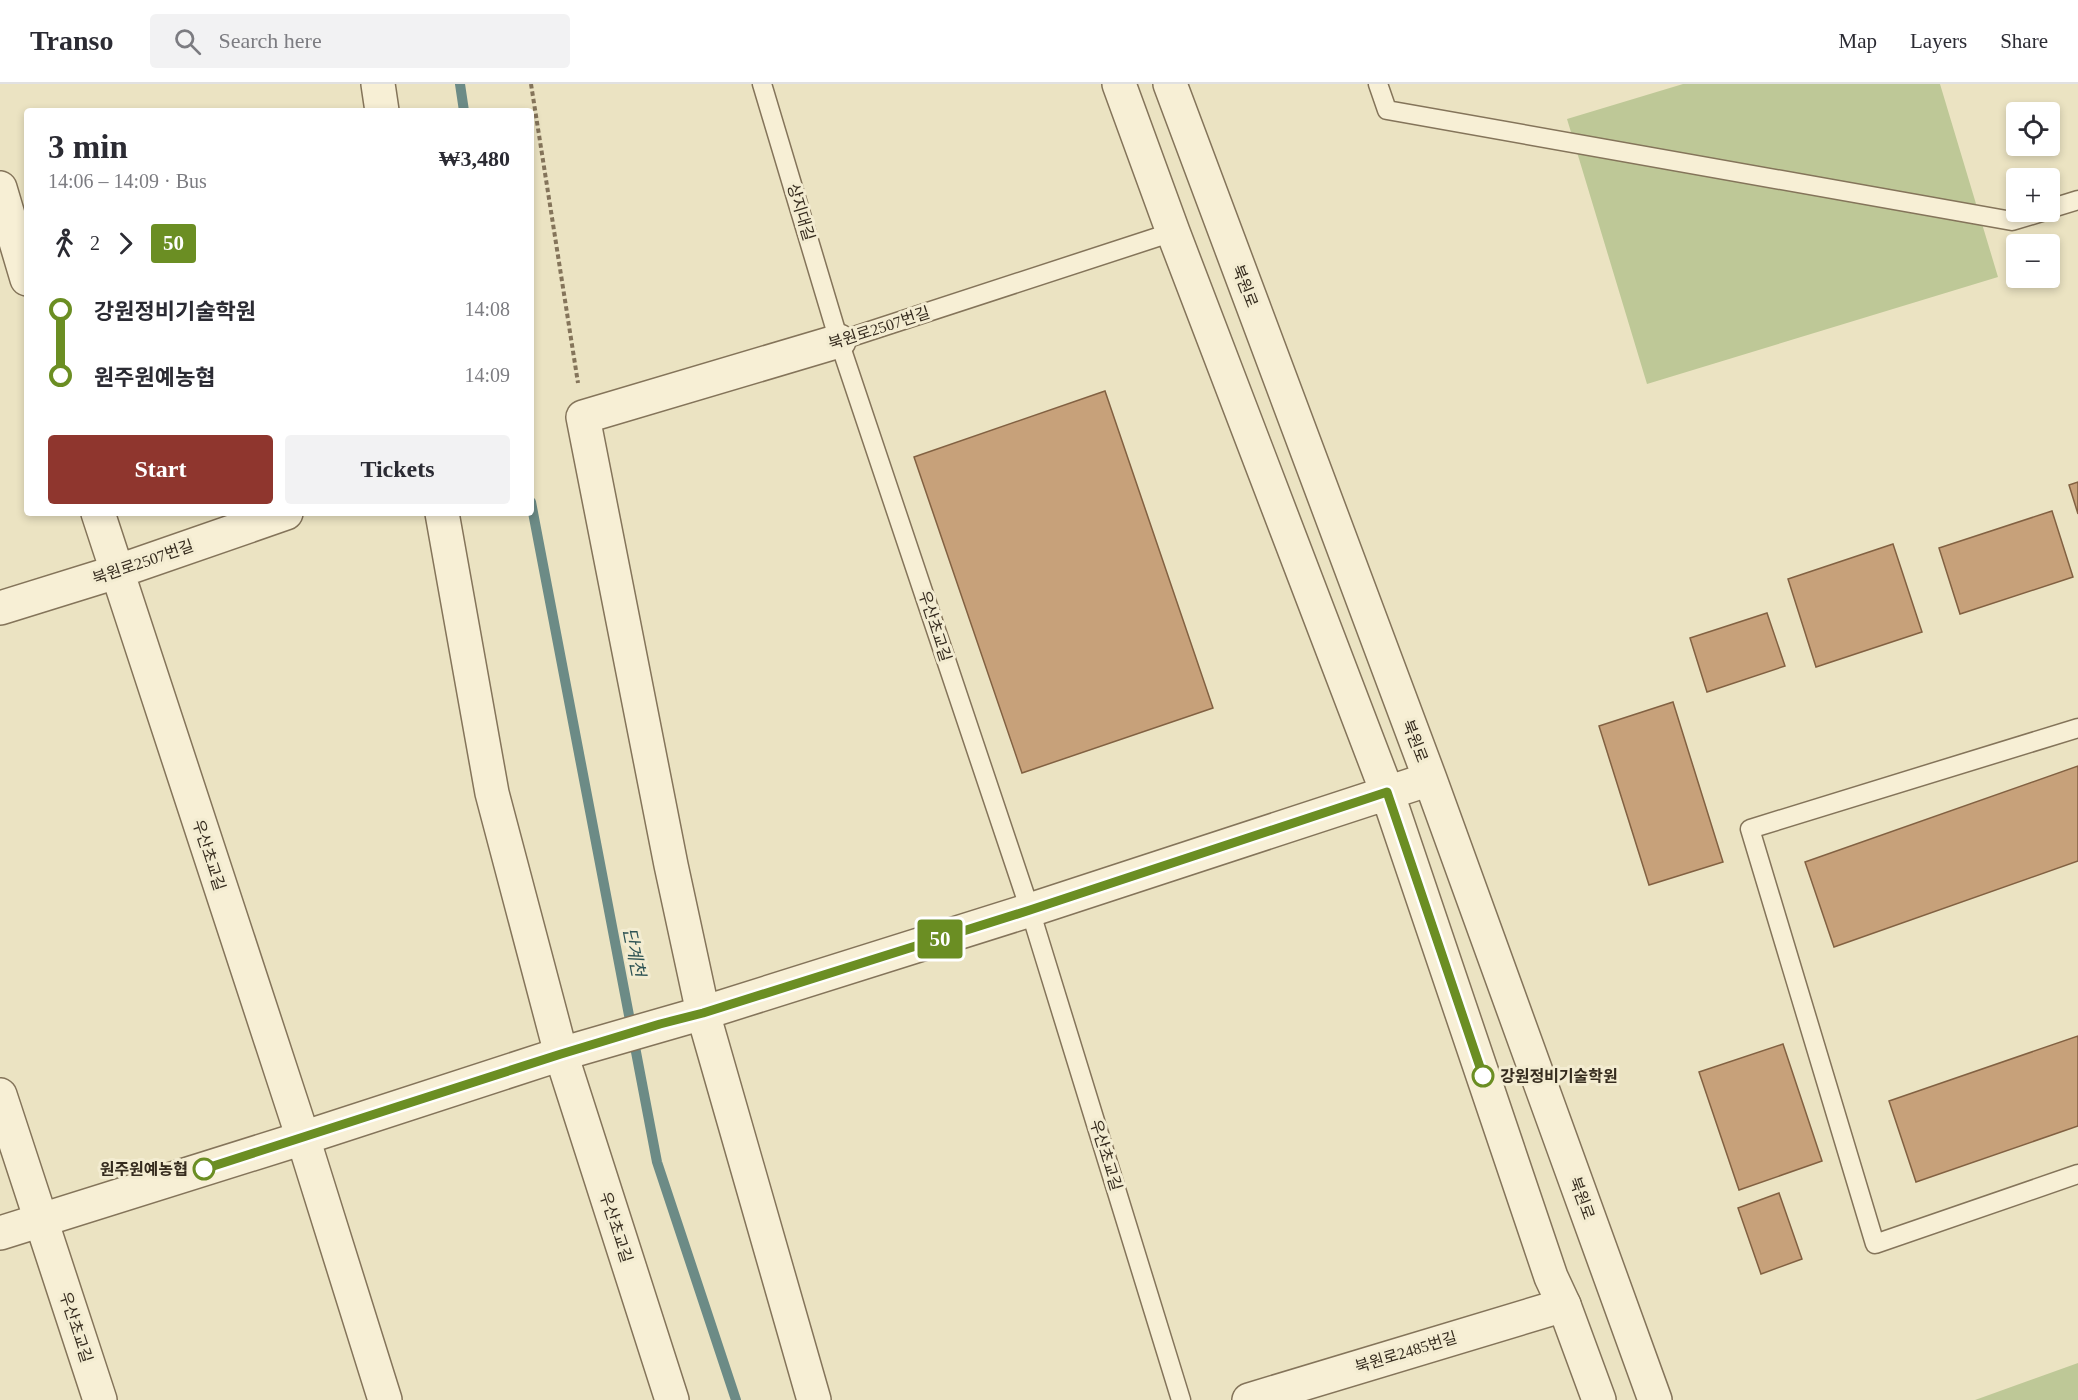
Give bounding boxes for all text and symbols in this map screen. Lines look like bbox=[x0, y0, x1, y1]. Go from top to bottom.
search box bbox=[150, 14, 570, 68]
text: Transo bbox=[30, 25, 114, 56]
icon: search bbox=[171, 25, 204, 58]
text: Search here bbox=[219, 28, 322, 53]
text: Map bbox=[1839, 29, 1877, 53]
text: Layers bbox=[1910, 29, 1967, 53]
text: Share bbox=[2000, 29, 2048, 53]
map controls bbox=[2006, 102, 2060, 288]
button: locate bbox=[2006, 102, 2060, 156]
text: 3 min bbox=[48, 129, 128, 165]
text: ₩3,480 bbox=[439, 146, 510, 171]
button: + bbox=[2006, 168, 2060, 222]
text: 14:06 – 14:09 · Bus bbox=[48, 170, 207, 192]
street label: 상지대길 bbox=[784, 181, 818, 243]
icon: walk bbox=[48, 227, 81, 260]
icon: forward bbox=[109, 227, 142, 260]
text: 50 bbox=[163, 231, 184, 255]
text: 2 bbox=[90, 232, 100, 254]
button: − bbox=[2006, 234, 2060, 288]
street label: 북원로 bbox=[1229, 262, 1261, 310]
text: 14:08 bbox=[464, 298, 510, 320]
text: 강원정비기술학원 bbox=[94, 299, 256, 324]
street label: 북원로2507번길 bbox=[826, 304, 932, 352]
text: 14:09 bbox=[464, 364, 510, 386]
text: 원주원예농협 bbox=[94, 365, 215, 390]
button: Start bbox=[48, 435, 273, 504]
button: Tickets bbox=[285, 435, 510, 504]
street label: 북원로2507번길 bbox=[90, 537, 196, 587]
street label: 우산초교길 bbox=[916, 588, 954, 664]
street label: 북원로 bbox=[1399, 717, 1431, 765]
street label: 우산초교길 bbox=[190, 817, 228, 893]
line badge: 50 bbox=[913, 920, 967, 958]
water label: 단계천 bbox=[619, 926, 649, 981]
text: 50 bbox=[930, 927, 951, 951]
marker: 강원정비기술학원 bbox=[1472, 1065, 1494, 1087]
place label: 강원정비기술학원 bbox=[1500, 1067, 1618, 1085]
street label: 우산초교길 bbox=[1087, 1117, 1125, 1193]
marker: 원주원예농협 bbox=[193, 1158, 215, 1180]
place label: 원주원예농협 bbox=[100, 1161, 188, 1178]
street label: 북원로 bbox=[1566, 1174, 1598, 1222]
street label: 우산초교길 bbox=[597, 1189, 635, 1265]
street label: 우산초교길 bbox=[57, 1289, 95, 1365]
street label: 북원로2485번길 bbox=[1353, 1328, 1459, 1376]

